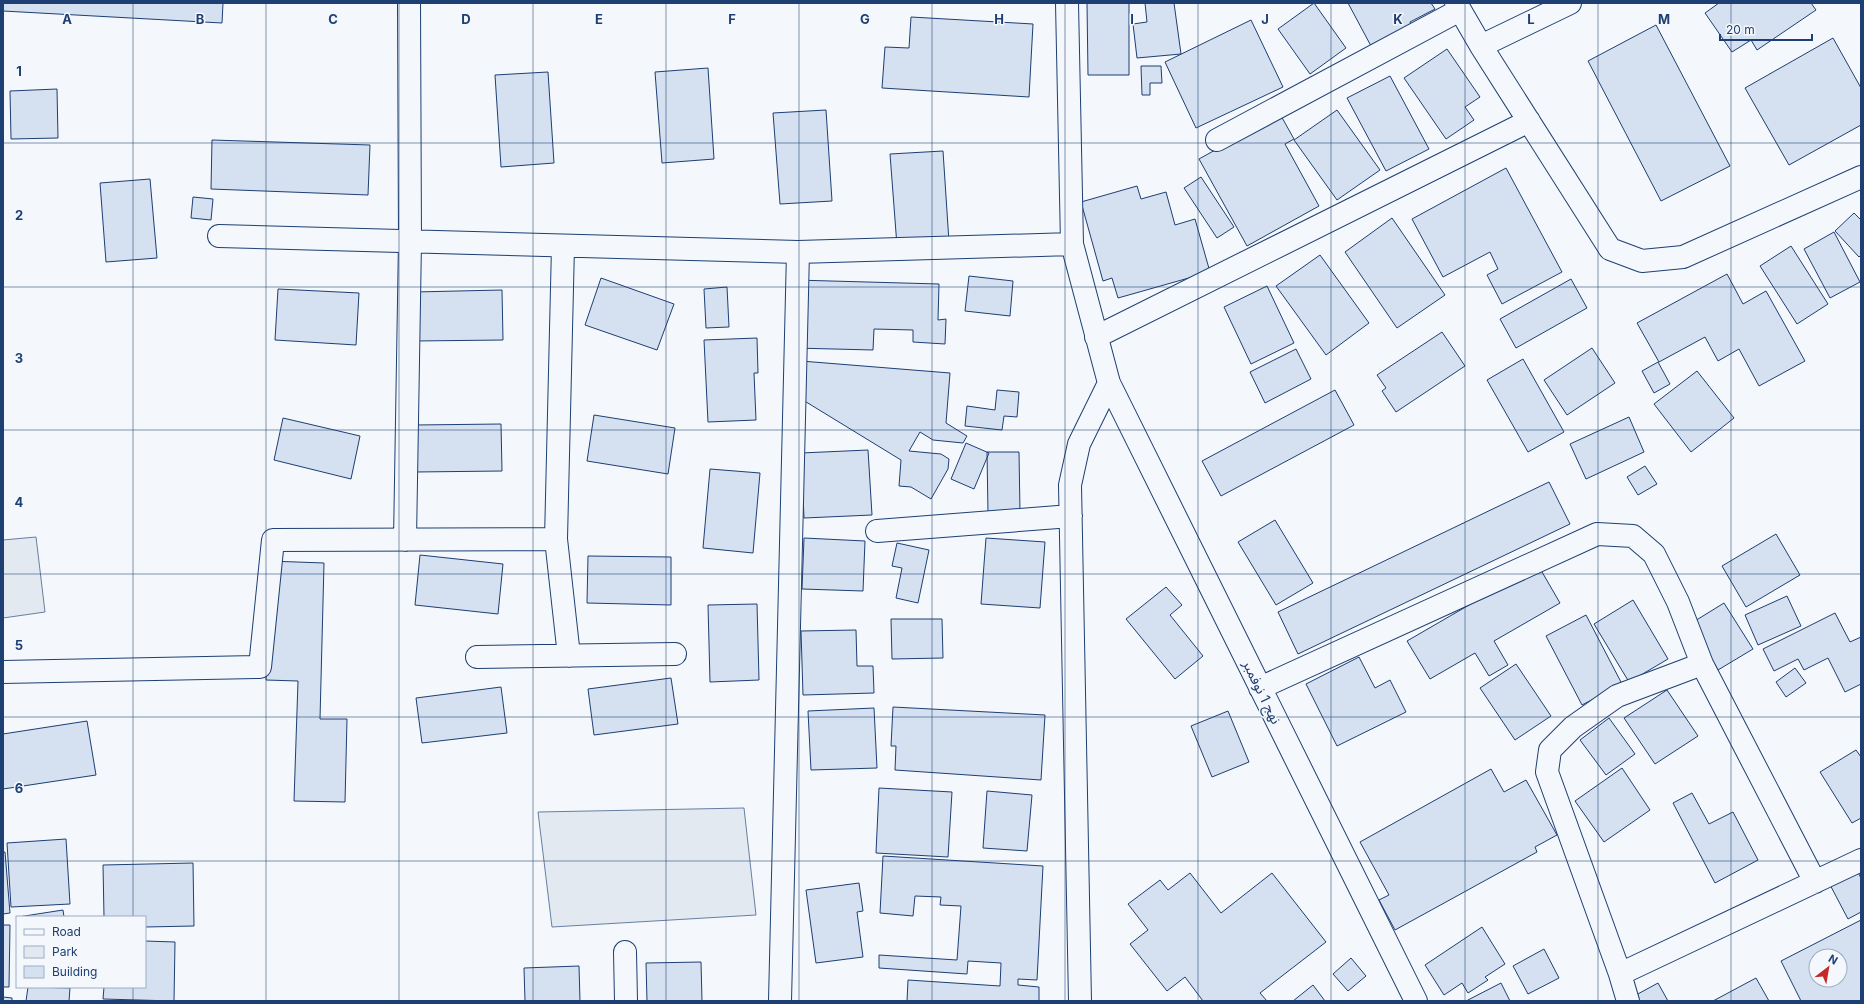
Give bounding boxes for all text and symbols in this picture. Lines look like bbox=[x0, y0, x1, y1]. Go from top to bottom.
text: A bbox=[62, 11, 72, 27]
text: B bbox=[196, 11, 205, 27]
text: C bbox=[328, 11, 338, 27]
text: D bbox=[461, 11, 471, 27]
text: E bbox=[595, 11, 603, 27]
text: F bbox=[728, 11, 736, 27]
text: G bbox=[860, 11, 870, 27]
text: H bbox=[994, 11, 1004, 27]
text: I bbox=[1130, 11, 1134, 27]
text: J bbox=[1261, 11, 1269, 27]
text: K bbox=[1393, 11, 1403, 27]
text: L bbox=[1527, 11, 1535, 27]
text: M bbox=[1658, 11, 1670, 27]
scale bar bbox=[1720, 16, 1812, 42]
text: 20 m bbox=[1726, 22, 1755, 37]
text: 1 bbox=[16, 63, 22, 79]
text: 2 bbox=[15, 207, 23, 223]
text: 3 bbox=[15, 350, 23, 366]
text: 4 bbox=[15, 494, 24, 510]
text: 5 bbox=[15, 637, 23, 653]
street label: نهج 1 نوفمبر bbox=[1237, 656, 1285, 728]
text: 6 bbox=[15, 780, 23, 796]
legend bbox=[16, 916, 146, 988]
text: Road bbox=[52, 924, 81, 939]
text: Park bbox=[52, 944, 78, 959]
north arrow bbox=[1808, 948, 1848, 988]
text: N bbox=[1826, 951, 1840, 968]
text: Building bbox=[52, 964, 97, 979]

